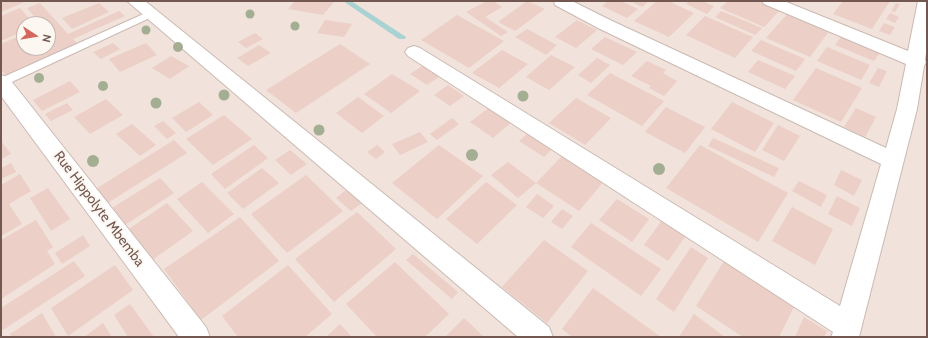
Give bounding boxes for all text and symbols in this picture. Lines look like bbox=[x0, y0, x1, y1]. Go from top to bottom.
north arrow bbox=[16, 16, 56, 56]
text: N bbox=[39, 33, 54, 44]
street label: Rue Hippolyte Mbemba bbox=[50, 148, 148, 270]

